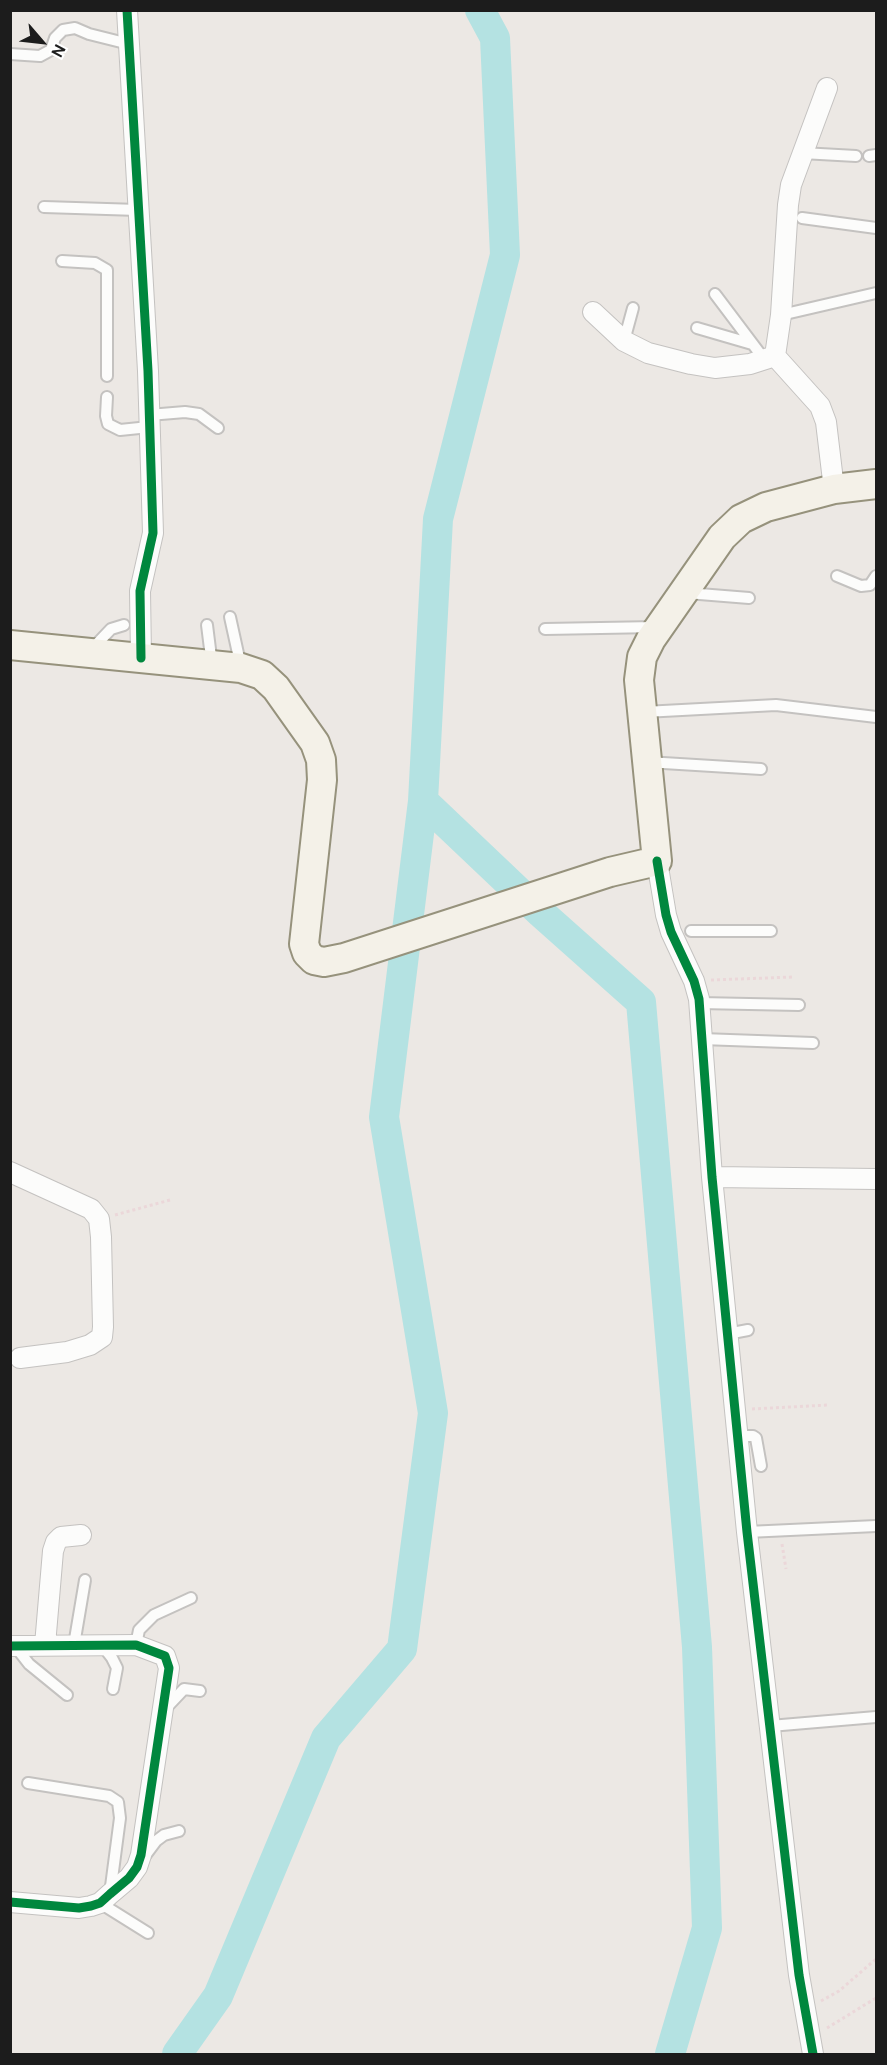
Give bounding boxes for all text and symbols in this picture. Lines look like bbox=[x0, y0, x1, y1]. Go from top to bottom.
north arrow bbox=[12, 12, 72, 72]
text: N bbox=[46, 41, 70, 61]

